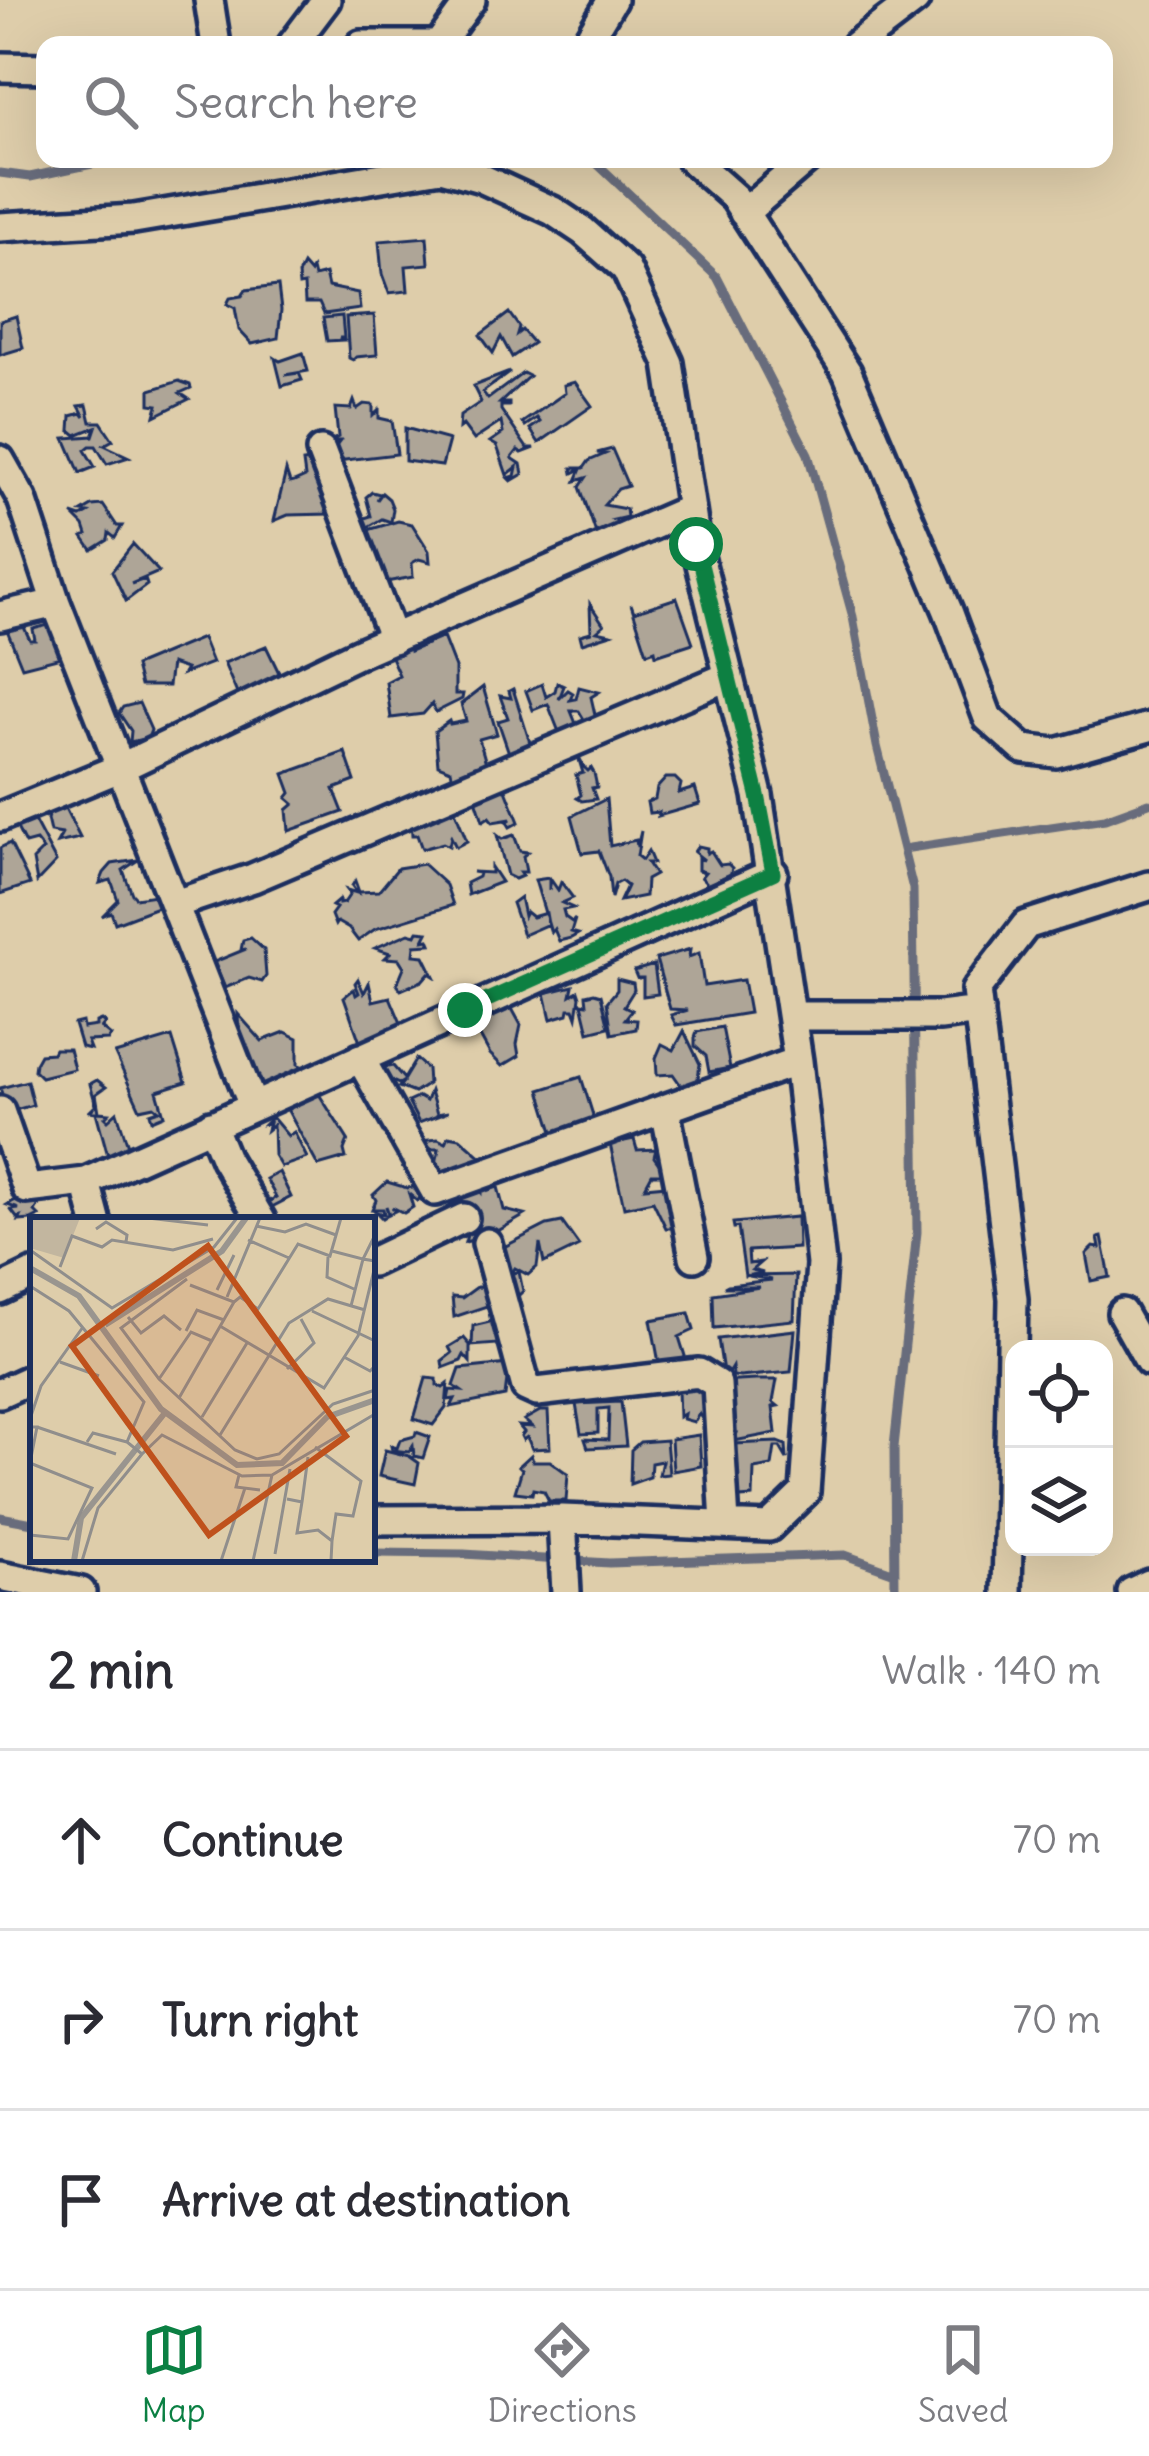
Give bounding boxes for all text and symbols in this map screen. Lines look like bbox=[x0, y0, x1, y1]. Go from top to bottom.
search box bbox=[36, 36, 1113, 168]
icon: search bbox=[78, 69, 144, 135]
text: Search here bbox=[174, 74, 418, 130]
route start bbox=[669, 517, 723, 571]
route end bbox=[438, 983, 492, 1037]
inset map bbox=[30, 1217, 375, 1562]
map controls bbox=[1005, 1340, 1113, 1556]
button: locate bbox=[1005, 1340, 1113, 1448]
button: layers bbox=[1005, 1448, 1113, 1556]
text: 2 min bbox=[48, 1638, 174, 1702]
text: Walk · 140 m bbox=[882, 1646, 1101, 1695]
icon: ahead bbox=[48, 1807, 114, 1873]
text: Continue bbox=[162, 1812, 344, 1868]
text: 70 m bbox=[1013, 1815, 1101, 1864]
icon: right bbox=[48, 1987, 114, 2053]
text: Turn right bbox=[162, 1992, 358, 2048]
text: 70 m bbox=[1013, 1995, 1101, 2044]
icon: arrive bbox=[48, 2167, 114, 2233]
text: Arrive at destination bbox=[162, 2172, 571, 2228]
tab: Map bbox=[141, 2317, 207, 2431]
tab: Directions bbox=[488, 2317, 637, 2431]
tab: Saved bbox=[918, 2317, 1008, 2431]

